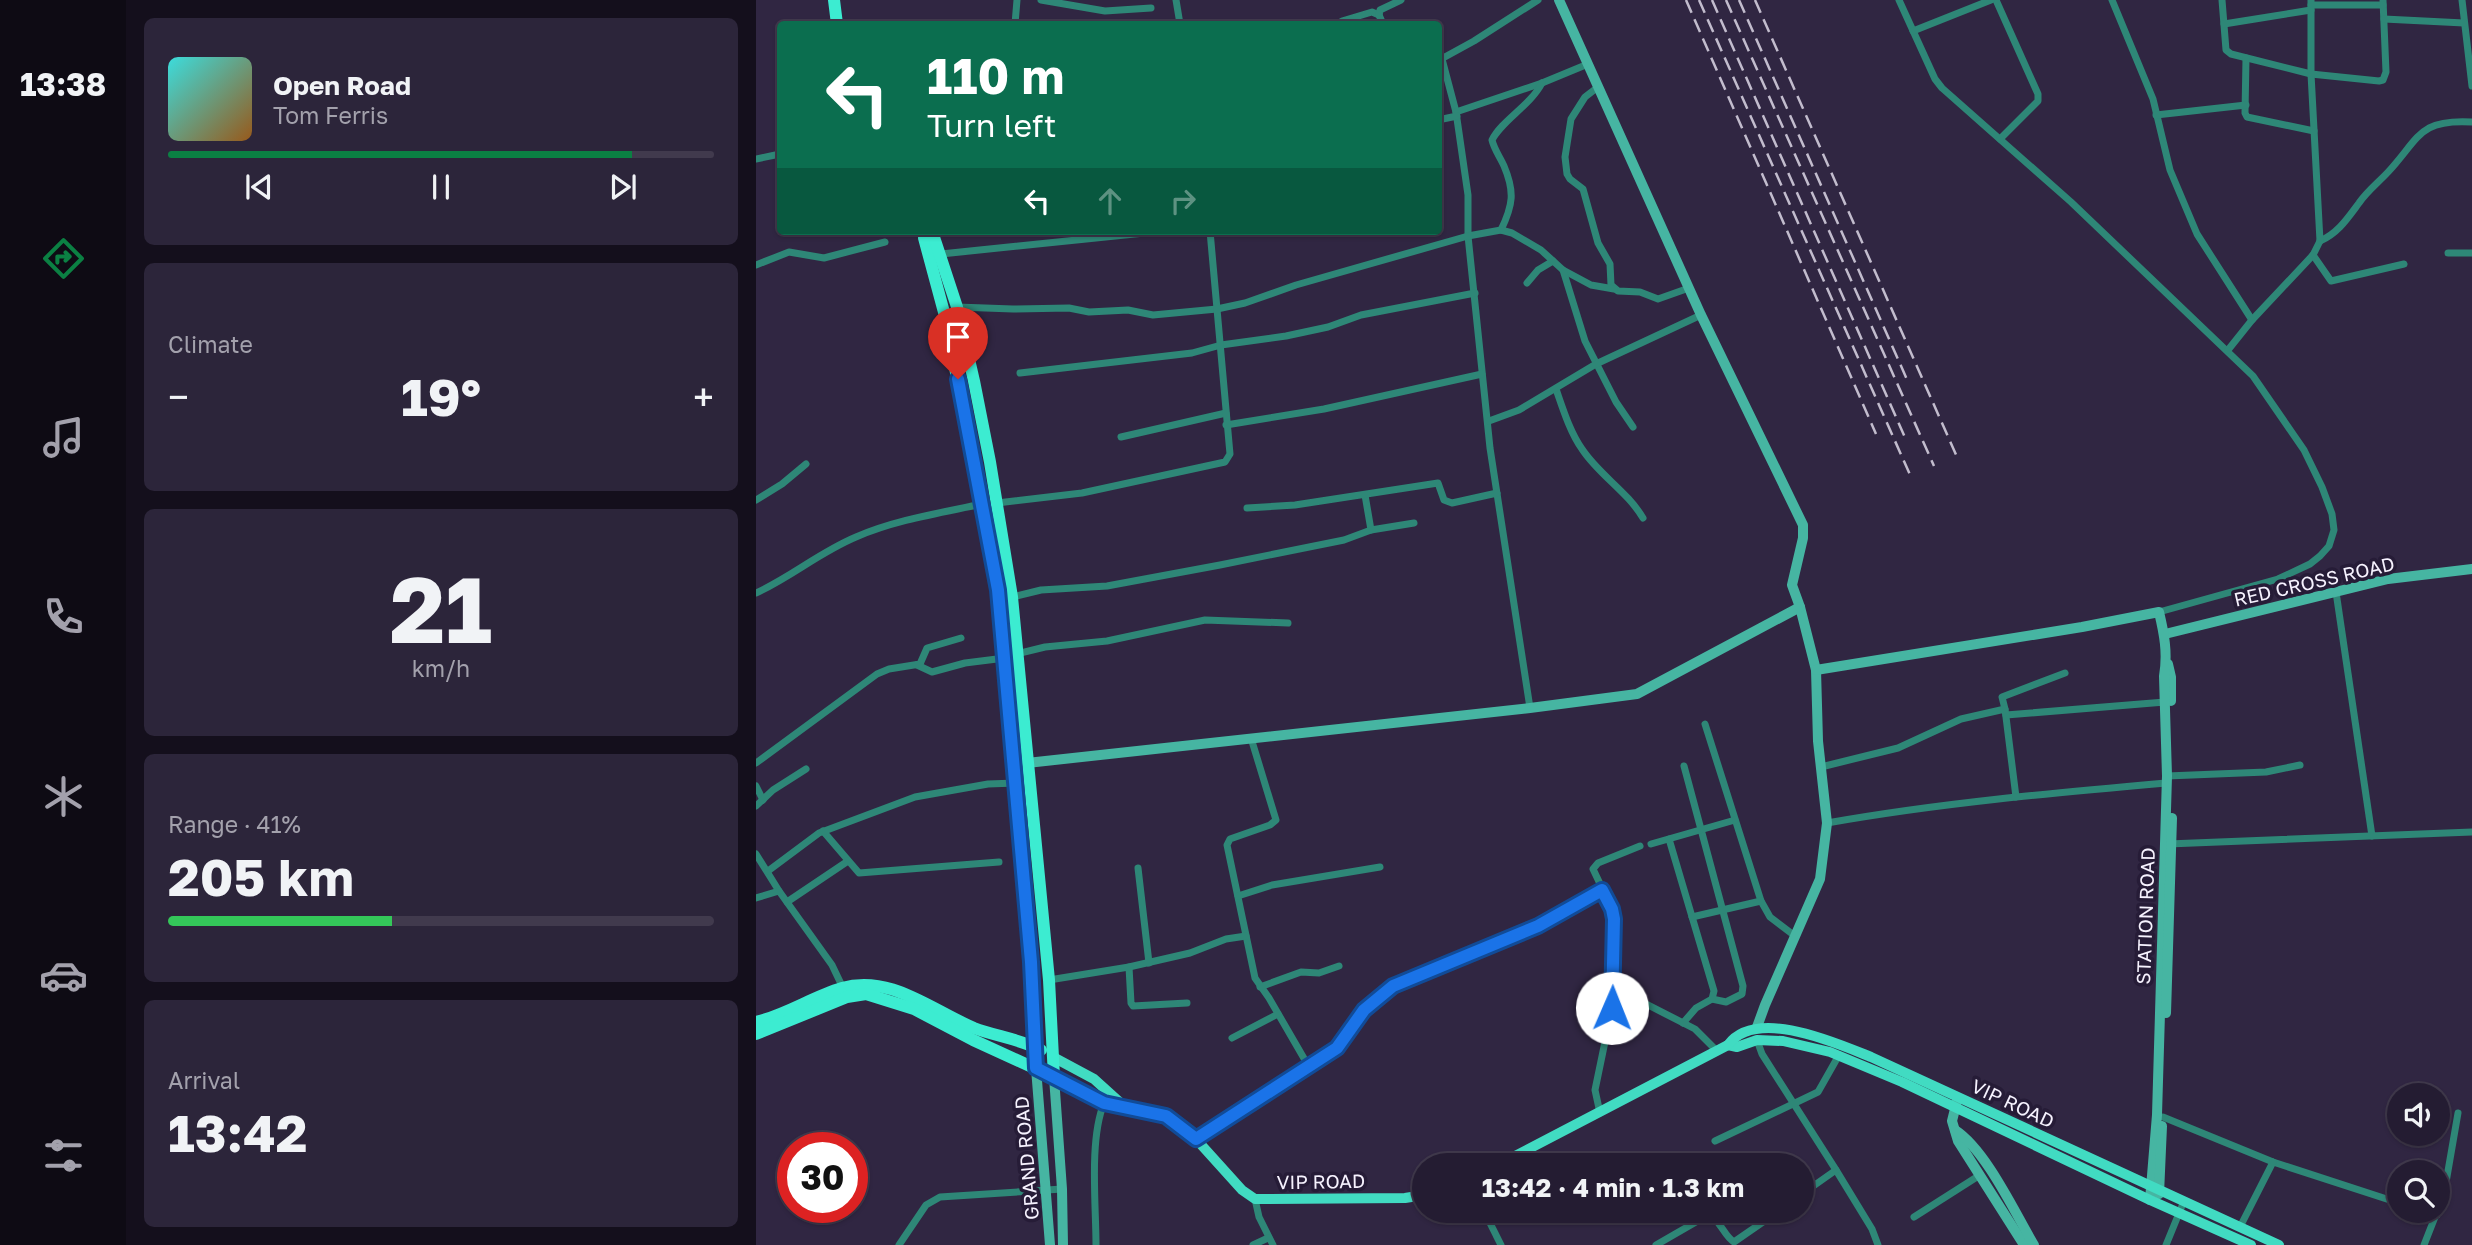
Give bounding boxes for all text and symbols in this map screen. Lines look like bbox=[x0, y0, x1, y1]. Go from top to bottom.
text: 110 m bbox=[927, 46, 1064, 105]
icon: left bbox=[812, 49, 903, 140]
text: 13:38 bbox=[20, 65, 106, 103]
text: Open Road bbox=[273, 70, 411, 101]
text: Tom Ferris bbox=[273, 101, 388, 129]
text: Turn left bbox=[927, 106, 1056, 144]
icon: previous bbox=[240, 168, 278, 206]
icon: pause bbox=[422, 168, 460, 206]
icon: next bbox=[604, 168, 642, 206]
icon: left bbox=[1018, 182, 1056, 220]
icon: ahead bbox=[1091, 182, 1129, 220]
icon: right bbox=[1164, 182, 1202, 220]
icon: directions bbox=[39, 234, 88, 283]
pin bbox=[928, 307, 988, 379]
icon: arrive bbox=[939, 318, 977, 356]
text: Climate bbox=[168, 330, 253, 358]
text: 19° bbox=[401, 365, 481, 427]
text: − bbox=[168, 374, 189, 419]
text: + bbox=[693, 374, 714, 419]
icon: music bbox=[39, 413, 88, 462]
street label: RED CROSS ROAD bbox=[2231, 551, 2397, 611]
text: 21 bbox=[390, 554, 492, 663]
icon: phone bbox=[39, 592, 88, 641]
text: km/h bbox=[412, 654, 470, 682]
icon: climate bbox=[39, 772, 88, 821]
text: Range · 41% bbox=[168, 810, 301, 838]
text: 205 km bbox=[168, 845, 354, 907]
street label: STATION ROAD bbox=[2131, 847, 2159, 985]
icon: car bbox=[39, 951, 88, 1000]
position arrow bbox=[1575, 971, 1649, 1045]
text: Arrival bbox=[168, 1066, 240, 1094]
street label: VIP ROAD bbox=[1968, 1074, 2058, 1132]
map controls bbox=[2387, 1083, 2450, 1223]
button: sound bbox=[2387, 1083, 2450, 1146]
street label: GRAND ROAD bbox=[1009, 1095, 1043, 1221]
text: 13:42 bbox=[168, 1101, 307, 1163]
icon: filters bbox=[39, 1131, 88, 1180]
speed limit sign: 30 bbox=[777, 1132, 868, 1223]
button: search bbox=[2387, 1160, 2450, 1223]
street label: VIP ROAD bbox=[1277, 1169, 1365, 1193]
text: 13:42 · 4 min · 1.3 km bbox=[1482, 1172, 1744, 1203]

